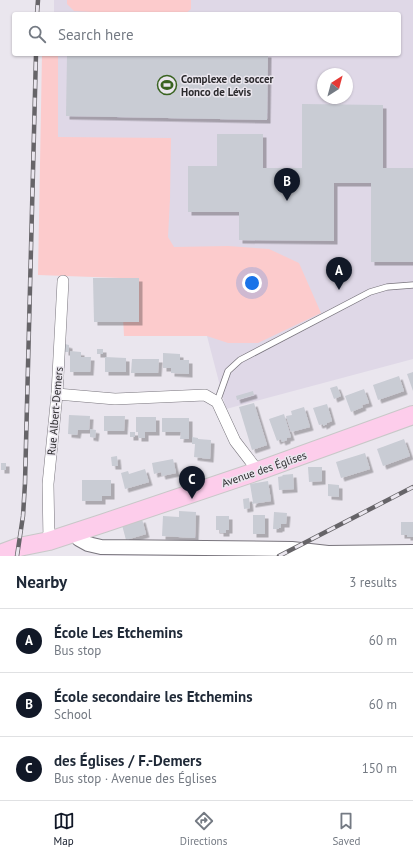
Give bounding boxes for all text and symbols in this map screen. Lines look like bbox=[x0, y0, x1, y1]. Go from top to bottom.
search box bbox=[12, 12, 401, 56]
icon: search bbox=[26, 23, 48, 45]
text: Search here bbox=[58, 25, 134, 44]
north arrow bbox=[317, 68, 353, 104]
place label: Complexe de soccer Honco de Lévis bbox=[181, 72, 274, 99]
sports icon: Complexe de soccer Honco de Lévis bbox=[156, 74, 178, 96]
pin: B bbox=[274, 168, 300, 201]
pin: A bbox=[326, 257, 352, 290]
your location bbox=[242, 273, 262, 293]
street label: Rue Albert-Demers bbox=[44, 366, 66, 456]
street label: Avenue des Églises bbox=[220, 448, 309, 490]
pin: C bbox=[179, 466, 205, 499]
text: Nearby bbox=[16, 571, 67, 593]
text: 3 results bbox=[349, 574, 397, 591]
text: École Les Etchemins bbox=[54, 623, 183, 642]
text: A bbox=[25, 632, 33, 649]
text: 60 m bbox=[369, 632, 397, 649]
text: Bus stop bbox=[54, 642, 101, 659]
text: École secondaire les Etchemins bbox=[54, 687, 253, 706]
text: B bbox=[25, 696, 33, 713]
text: 60 m bbox=[369, 696, 397, 713]
text: School bbox=[54, 706, 92, 723]
text: des Églises / F.-Demers bbox=[54, 751, 202, 770]
text: C bbox=[25, 760, 33, 777]
text: 150 m bbox=[362, 760, 397, 777]
text: Bus stop · Avenue des Églises bbox=[54, 770, 217, 787]
tab: Map bbox=[53, 810, 75, 848]
tab: Directions bbox=[180, 810, 227, 848]
tab: Saved bbox=[332, 810, 360, 848]

